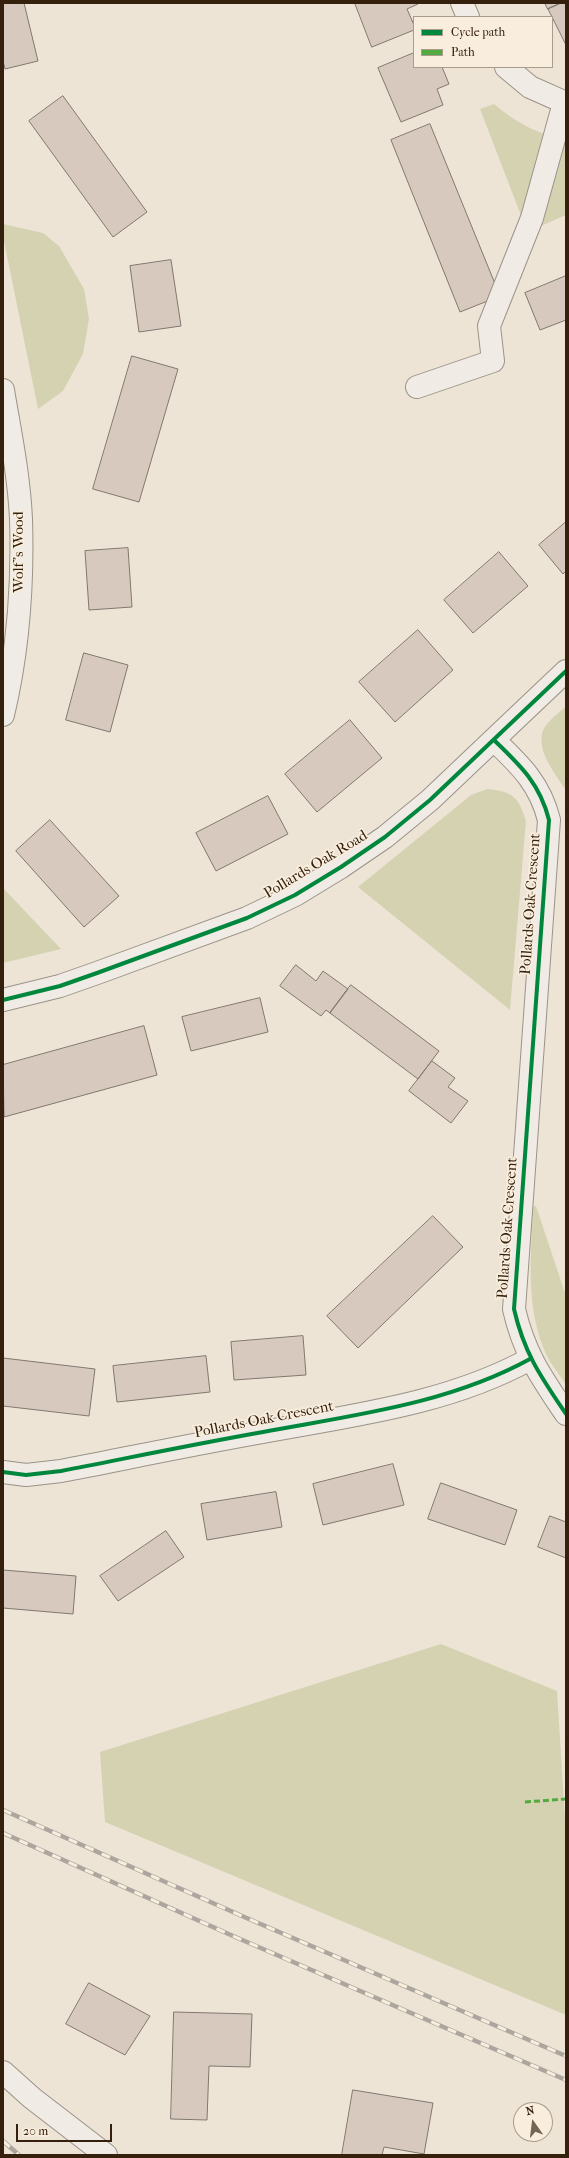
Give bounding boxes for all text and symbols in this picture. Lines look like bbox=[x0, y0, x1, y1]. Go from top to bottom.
legend bbox=[413, 16, 553, 68]
text: Cycle path bbox=[451, 25, 505, 39]
text: Path bbox=[451, 45, 475, 59]
street label: Wolf's Wood bbox=[10, 511, 28, 593]
street label: Pollards Oak Road bbox=[261, 827, 371, 903]
street label: Pollards Oak Crescent bbox=[517, 833, 545, 975]
street label: Pollards Oak Crescent bbox=[494, 1157, 522, 1299]
street label: Pollards Oak Crescent bbox=[193, 1398, 335, 1442]
north arrow bbox=[513, 2102, 553, 2142]
text: N bbox=[525, 2104, 536, 2118]
scale bar bbox=[18, 2116, 114, 2142]
text: 20 m bbox=[23, 2124, 48, 2138]

